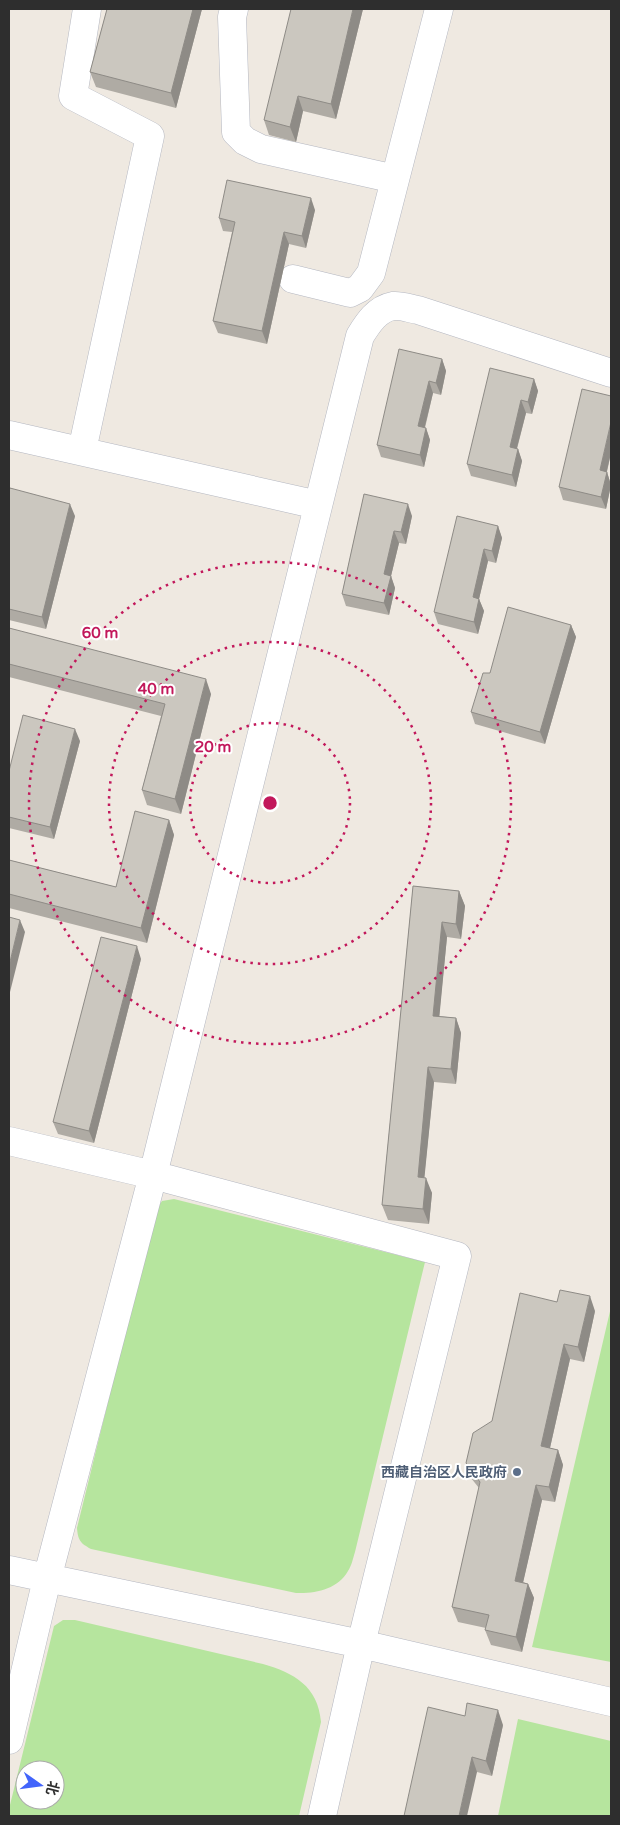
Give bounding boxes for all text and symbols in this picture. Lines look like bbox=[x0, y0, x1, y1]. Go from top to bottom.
text: 60 m bbox=[82, 624, 118, 642]
text: 40 m bbox=[138, 680, 174, 698]
text: 20 m bbox=[195, 738, 231, 756]
centre of rings bbox=[261, 794, 279, 812]
place label: 西藏自治区人民政府 bbox=[381, 1464, 507, 1481]
marker: 西藏自治区人民政府 bbox=[511, 1466, 523, 1478]
north arrow bbox=[15, 1760, 65, 1810]
text: 北 bbox=[42, 1779, 62, 1797]

